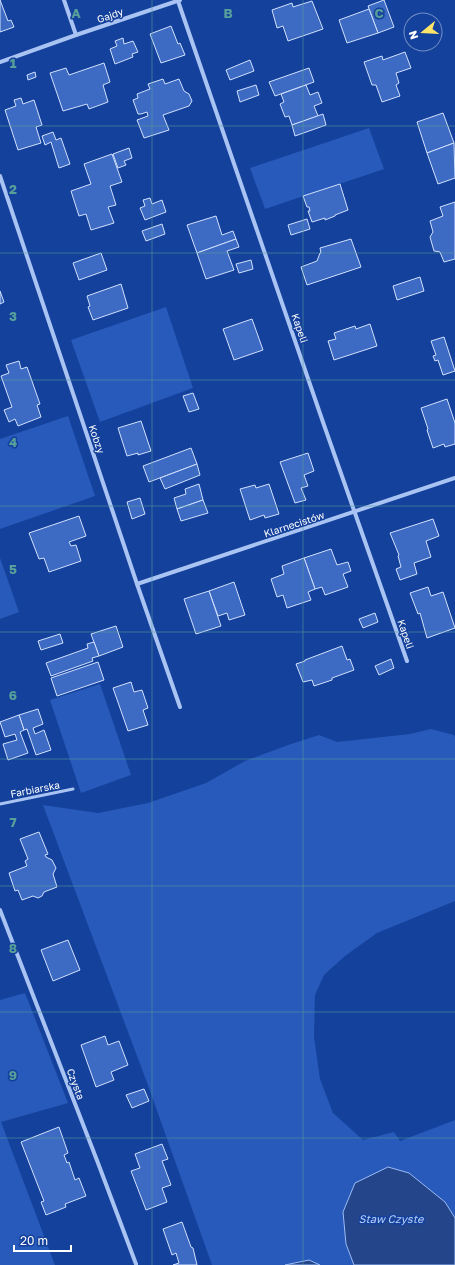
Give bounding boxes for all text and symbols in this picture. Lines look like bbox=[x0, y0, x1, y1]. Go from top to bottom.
text: A bbox=[71, 5, 81, 21]
street label: Gajdy bbox=[95, 5, 125, 25]
text: B bbox=[223, 5, 233, 21]
text: C bbox=[374, 5, 384, 21]
north arrow bbox=[403, 12, 443, 52]
text: N bbox=[406, 29, 420, 41]
text: 1 bbox=[10, 55, 17, 71]
text: 2 bbox=[9, 181, 17, 197]
text: 3 bbox=[9, 308, 17, 324]
street label: Kapeli bbox=[289, 312, 311, 344]
street label: Kobzy bbox=[86, 423, 108, 455]
text: 4 bbox=[9, 434, 17, 450]
street label: Klarnecistów bbox=[262, 509, 326, 539]
text: 5 bbox=[9, 561, 17, 577]
street label: Kapeli bbox=[395, 618, 417, 650]
text: 6 bbox=[9, 687, 17, 703]
street label: Farbiarska bbox=[9, 778, 61, 800]
text: 7 bbox=[9, 814, 17, 830]
text: 8 bbox=[9, 940, 17, 956]
text: 9 bbox=[9, 1067, 17, 1083]
street label: Czysta bbox=[65, 1067, 87, 1101]
water label: Staw Czyste bbox=[359, 1212, 425, 1226]
scale bar bbox=[14, 1227, 71, 1253]
text: 20 m bbox=[20, 1233, 48, 1248]

